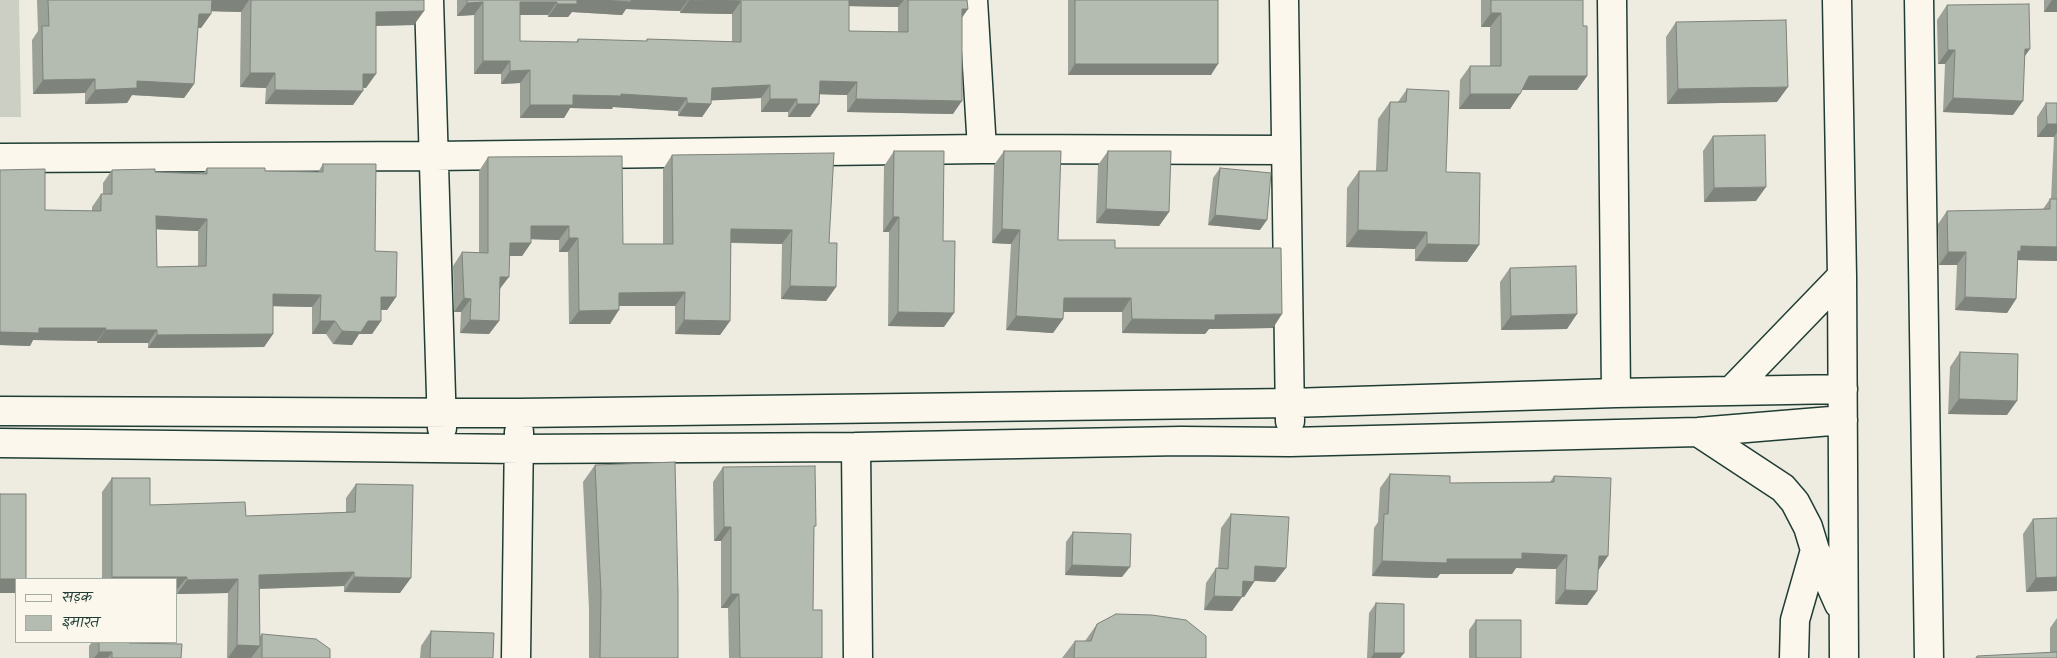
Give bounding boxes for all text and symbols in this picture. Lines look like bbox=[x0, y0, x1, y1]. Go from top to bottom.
legend bbox=[15, 578, 178, 643]
text: सड़क bbox=[62, 586, 92, 610]
text: इमारत bbox=[62, 611, 99, 635]

